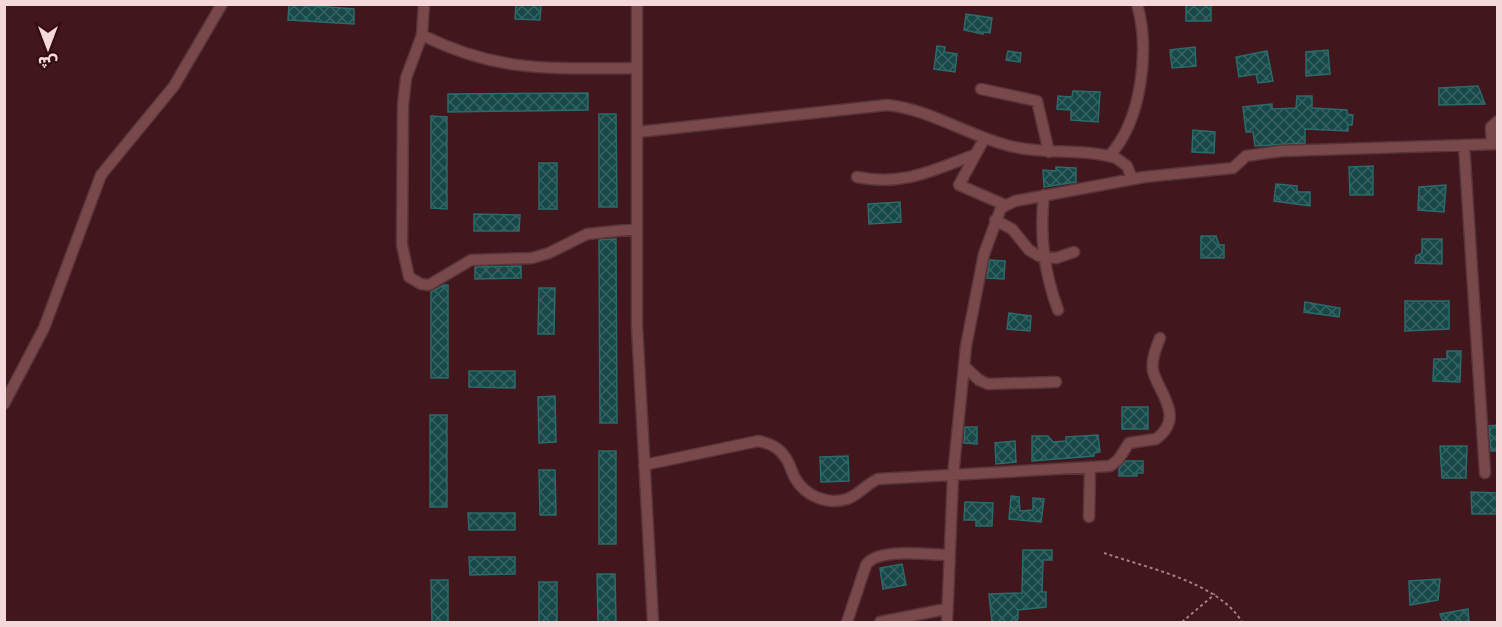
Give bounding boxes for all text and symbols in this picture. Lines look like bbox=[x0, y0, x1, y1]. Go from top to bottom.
north arrow bbox=[18, 18, 78, 78]
text: ش bbox=[38, 53, 58, 72]

